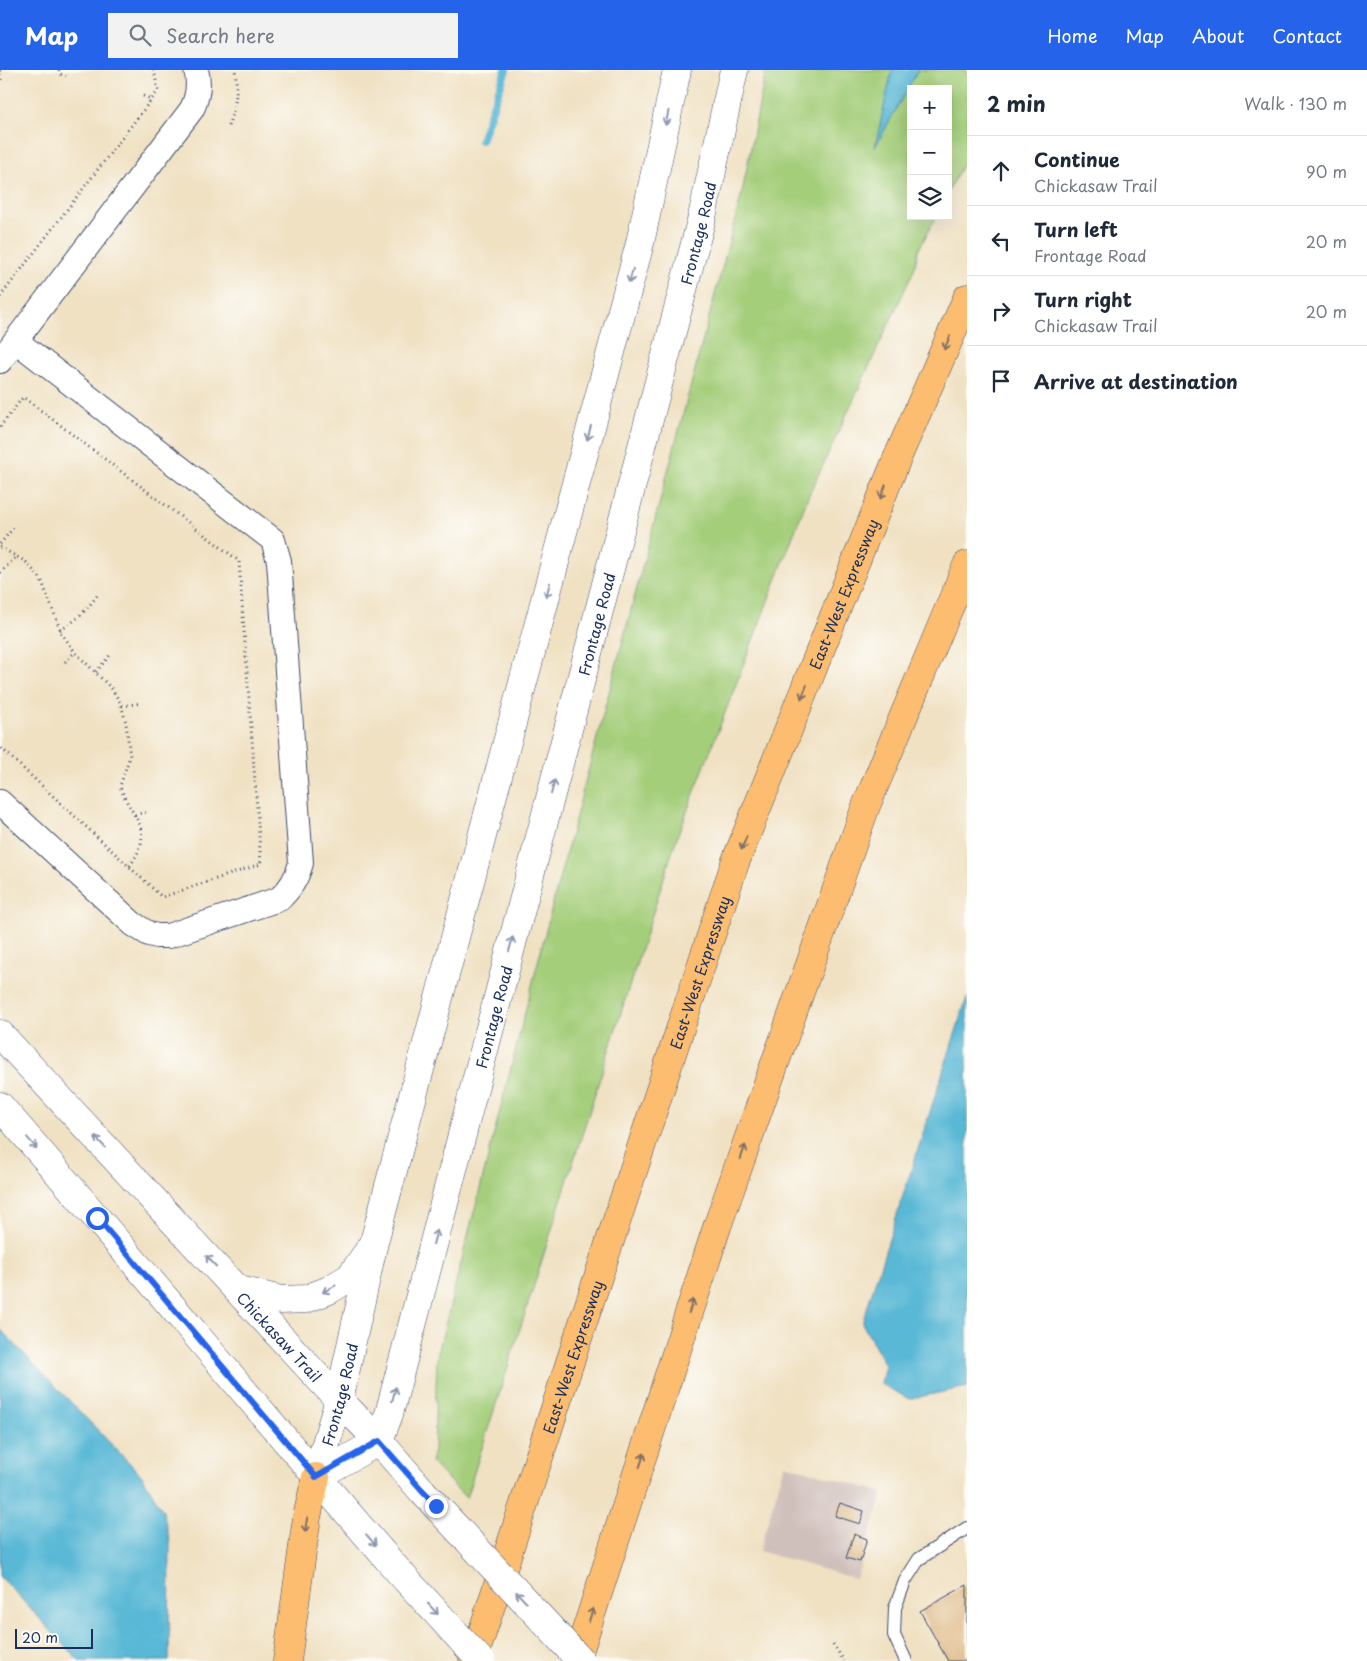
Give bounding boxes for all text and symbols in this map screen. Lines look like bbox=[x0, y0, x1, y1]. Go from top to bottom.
search box bbox=[108, 13, 458, 58]
text: Map bbox=[25, 17, 78, 53]
icon: search bbox=[126, 21, 154, 49]
text: Search here bbox=[166, 21, 275, 49]
text: Home bbox=[1047, 22, 1097, 49]
text: Map bbox=[1125, 22, 1164, 49]
text: About bbox=[1192, 22, 1244, 49]
text: Contact bbox=[1272, 22, 1342, 49]
map controls bbox=[907, 85, 952, 220]
button: + bbox=[907, 85, 952, 130]
text: 2 min bbox=[987, 87, 1046, 119]
text: Walk · 130 m bbox=[1244, 91, 1347, 115]
one-way arrow bbox=[662, 109, 671, 125]
button: − bbox=[907, 130, 952, 175]
text: Continue bbox=[1034, 145, 1120, 173]
icon: ahead bbox=[987, 157, 1015, 185]
text: 90 m bbox=[1306, 159, 1347, 183]
text: Chickasaw Trail bbox=[1034, 173, 1158, 197]
button: layers bbox=[907, 175, 952, 220]
street label: Frontage Road bbox=[673, 179, 721, 287]
text: Turn left bbox=[1034, 215, 1118, 243]
icon: left bbox=[987, 227, 1015, 255]
text: 20 m bbox=[1306, 229, 1347, 253]
text: Frontage Road bbox=[1034, 243, 1147, 267]
one-way arrow bbox=[626, 268, 635, 284]
text: Turn right bbox=[1034, 285, 1132, 313]
icon: right bbox=[987, 297, 1015, 325]
text: 20 m bbox=[1306, 299, 1347, 323]
text: Chickasaw Trail bbox=[1034, 313, 1158, 337]
one-way arrow bbox=[942, 335, 952, 350]
icon: arrive bbox=[987, 367, 1015, 395]
text: Arrive at destination bbox=[1034, 367, 1238, 395]
one-way arrow bbox=[584, 425, 594, 441]
one-way arrow bbox=[878, 484, 887, 499]
street label: East-West Expressway bbox=[802, 515, 883, 672]
street label: Frontage Road bbox=[571, 570, 620, 678]
one-way arrow bbox=[542, 582, 552, 598]
one-way arrow bbox=[798, 684, 808, 699]
one-way arrow bbox=[548, 780, 558, 796]
one-way arrow bbox=[738, 835, 748, 850]
street label: East-West Expressway bbox=[663, 892, 735, 1052]
one-way arrow bbox=[507, 937, 517, 953]
street label: Frontage Road bbox=[468, 963, 517, 1071]
one-way arrow bbox=[26, 1136, 38, 1149]
one-way arrow bbox=[94, 1136, 106, 1148]
one-way arrow bbox=[739, 1144, 749, 1160]
route start bbox=[86, 1207, 109, 1230]
one-way arrow bbox=[431, 1229, 440, 1245]
one-way arrow bbox=[205, 1255, 217, 1268]
street label: East-West Expressway bbox=[536, 1277, 608, 1436]
one-way arrow bbox=[322, 1284, 337, 1294]
street label: Chickasaw Trail bbox=[232, 1286, 328, 1387]
one-way arrow bbox=[687, 1298, 697, 1314]
street label: Frontage Road bbox=[314, 1340, 363, 1448]
one-way arrow bbox=[390, 1387, 399, 1403]
one-way arrow bbox=[637, 1453, 647, 1469]
route end bbox=[425, 1495, 448, 1518]
one-way arrow bbox=[301, 1517, 311, 1533]
one-way arrow bbox=[365, 1533, 376, 1546]
one-way arrow bbox=[515, 1591, 527, 1603]
one-way arrow bbox=[427, 1602, 439, 1615]
one-way arrow bbox=[587, 1607, 596, 1623]
scale bar bbox=[15, 1626, 92, 1649]
text: 20 m bbox=[22, 1627, 58, 1648]

